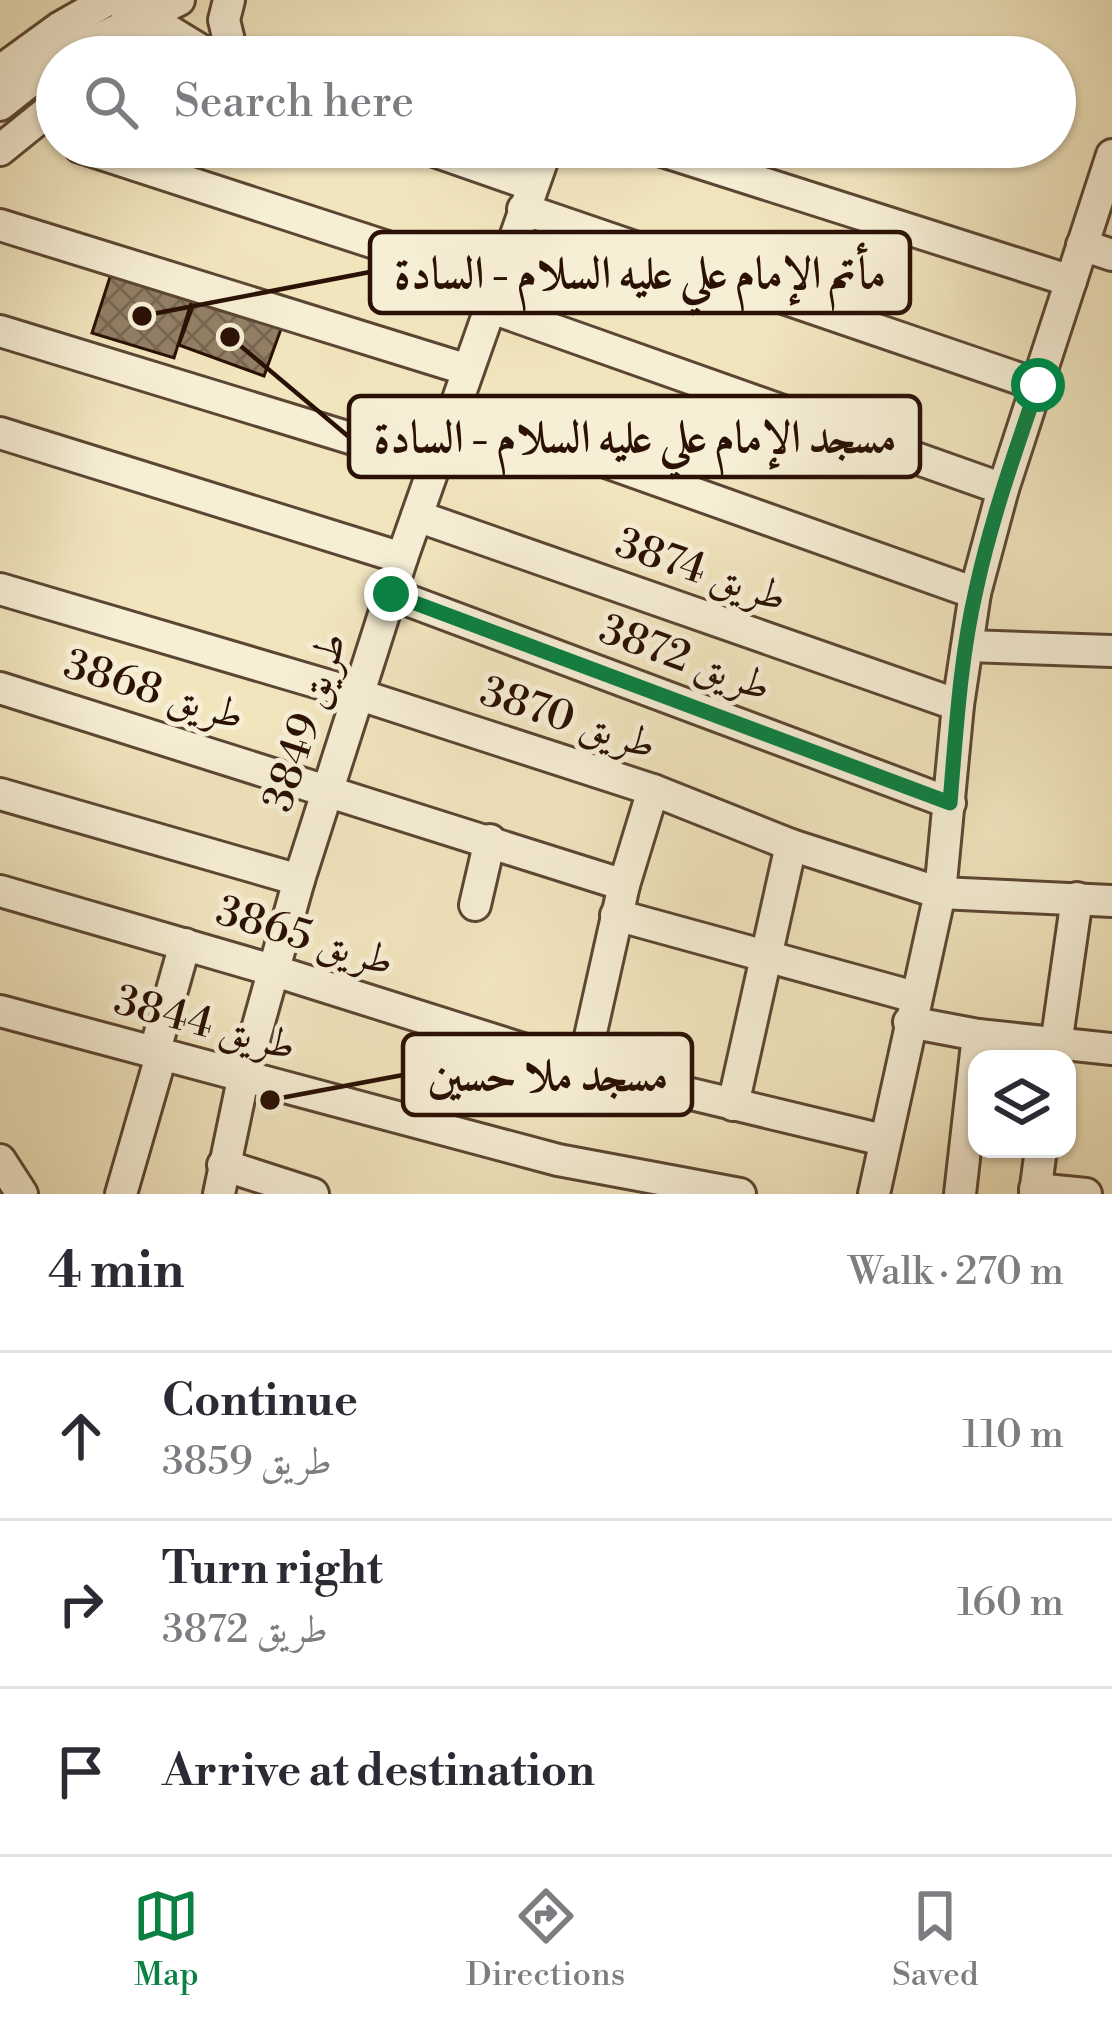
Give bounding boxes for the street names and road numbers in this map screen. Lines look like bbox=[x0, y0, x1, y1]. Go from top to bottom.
street label: طريق 3874 bbox=[608, 517, 794, 625]
street label: طريق 3872 bbox=[592, 604, 778, 714]
street label: طريق 3849 bbox=[252, 626, 360, 818]
street label: طريق 3868 bbox=[57, 639, 251, 743]
street label: طريق 3870 bbox=[473, 666, 663, 772]
street label: طريق 3865 bbox=[210, 885, 400, 989]
street label: طريق 3844 bbox=[108, 974, 302, 1074]

